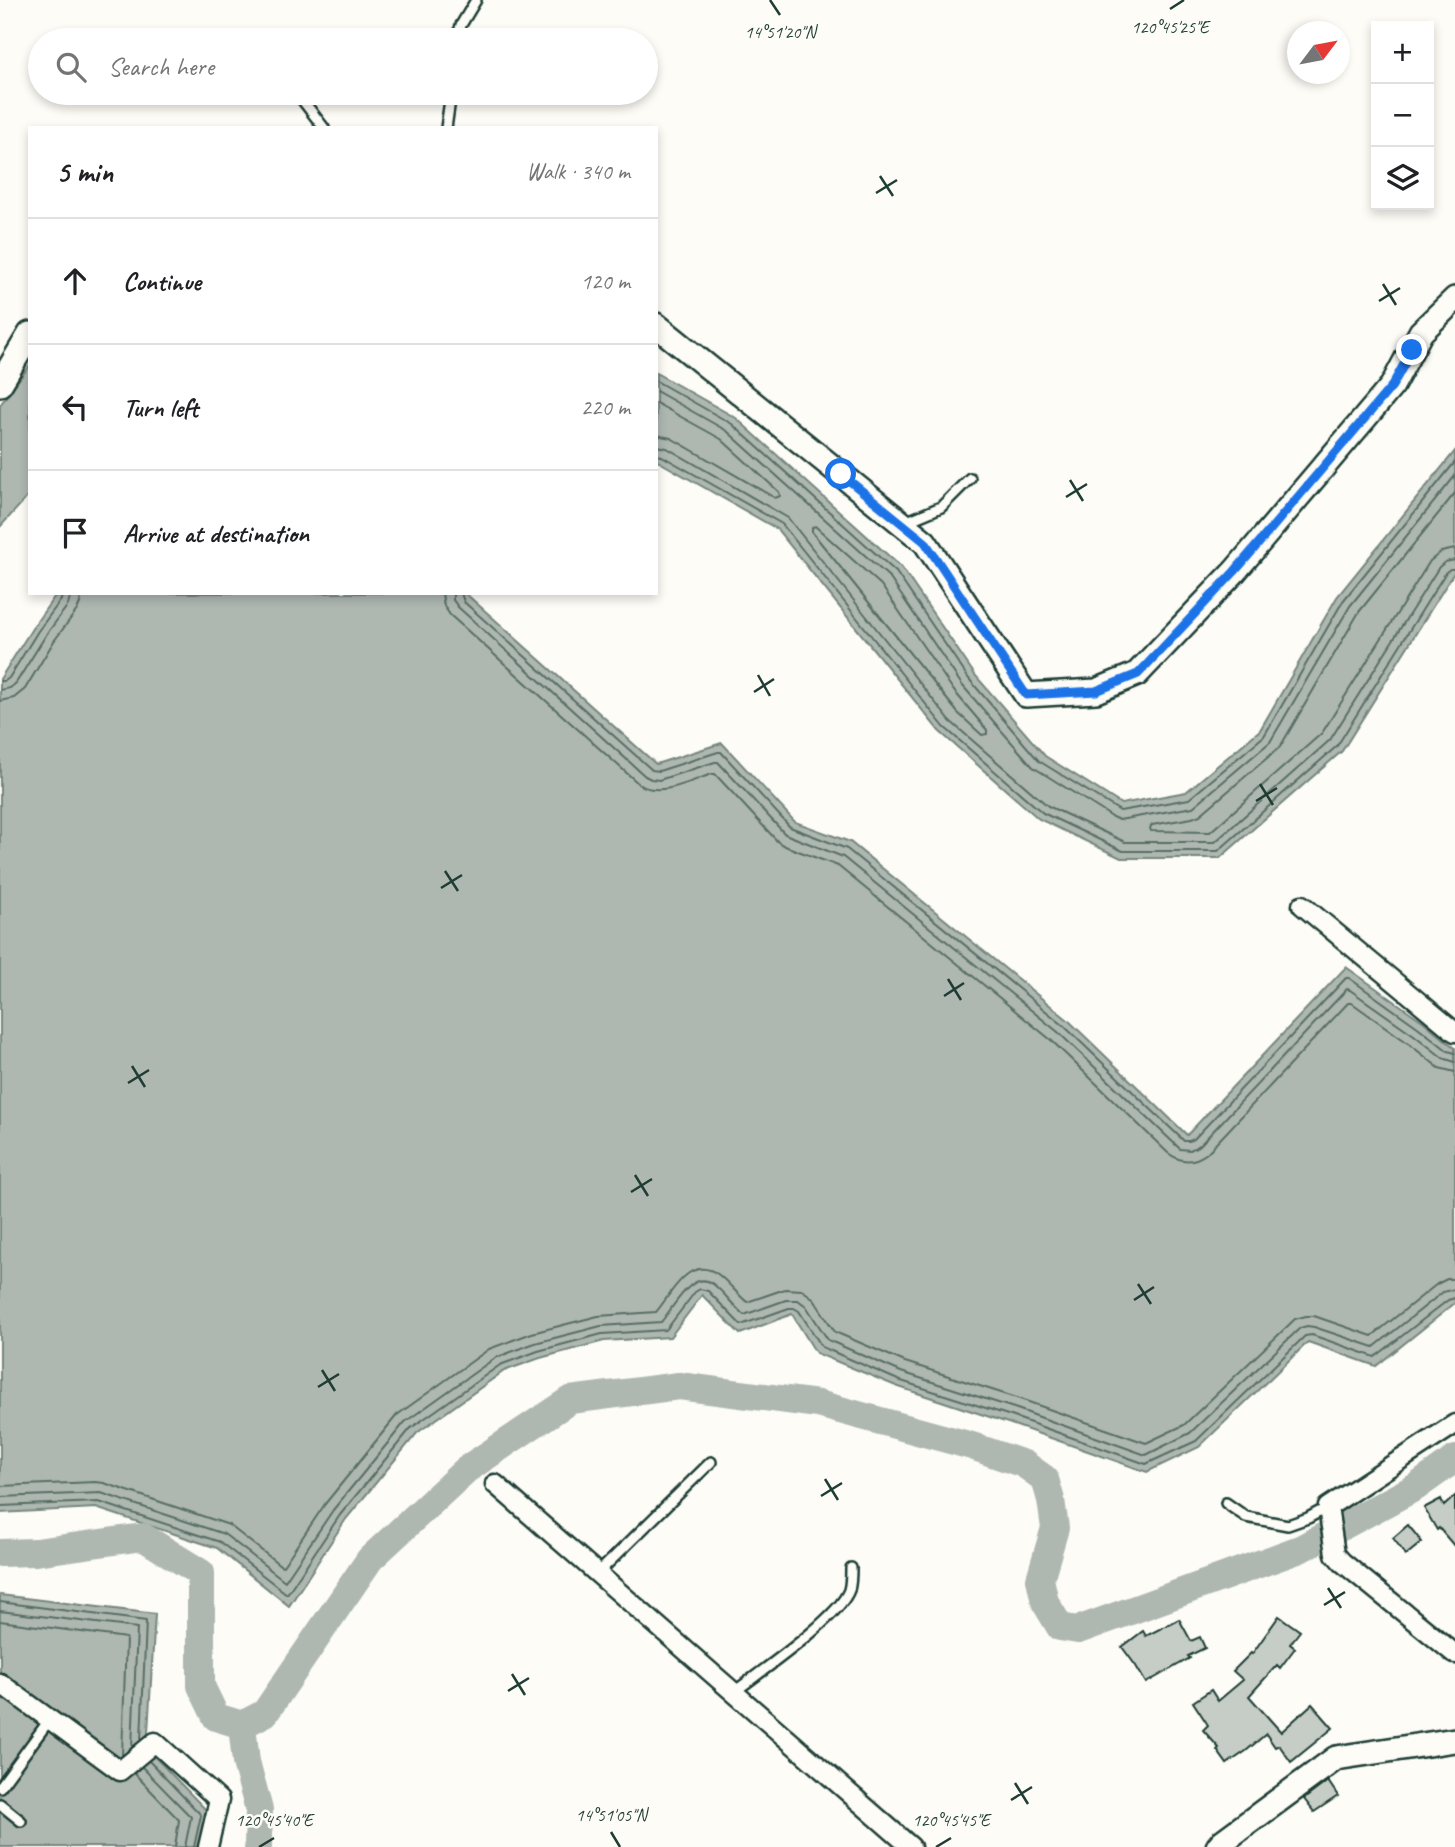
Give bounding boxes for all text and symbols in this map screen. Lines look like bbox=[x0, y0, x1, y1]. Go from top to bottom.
text: 120°45'25"E bbox=[1131, 16, 1211, 38]
text: 14°51'20"N bbox=[745, 21, 819, 43]
north arrow bbox=[1287, 21, 1350, 84]
map controls bbox=[1371, 21, 1434, 210]
button: + bbox=[1371, 21, 1434, 84]
search box bbox=[28, 28, 658, 105]
icon: search bbox=[52, 48, 90, 86]
text: Search here bbox=[108, 50, 214, 83]
button: − bbox=[1371, 84, 1434, 147]
button: layers bbox=[1371, 147, 1434, 210]
text: 5 min bbox=[56, 153, 113, 191]
text: Walk · 340 m bbox=[526, 157, 630, 186]
icon: ahead bbox=[56, 262, 94, 300]
text: Continue bbox=[123, 265, 201, 298]
text: 120 m bbox=[581, 267, 630, 296]
route end bbox=[1396, 334, 1427, 365]
icon: left bbox=[56, 388, 94, 426]
text: Turn left bbox=[123, 391, 198, 424]
text: 220 m bbox=[581, 393, 630, 422]
route start bbox=[825, 458, 856, 489]
icon: arrive bbox=[56, 514, 94, 552]
text: Arrive at destination bbox=[123, 517, 309, 550]
text: 14°51'05"N bbox=[576, 1804, 650, 1826]
text: 120°45'40"E bbox=[235, 1809, 315, 1831]
text: 120°45'45"E bbox=[912, 1809, 992, 1831]

